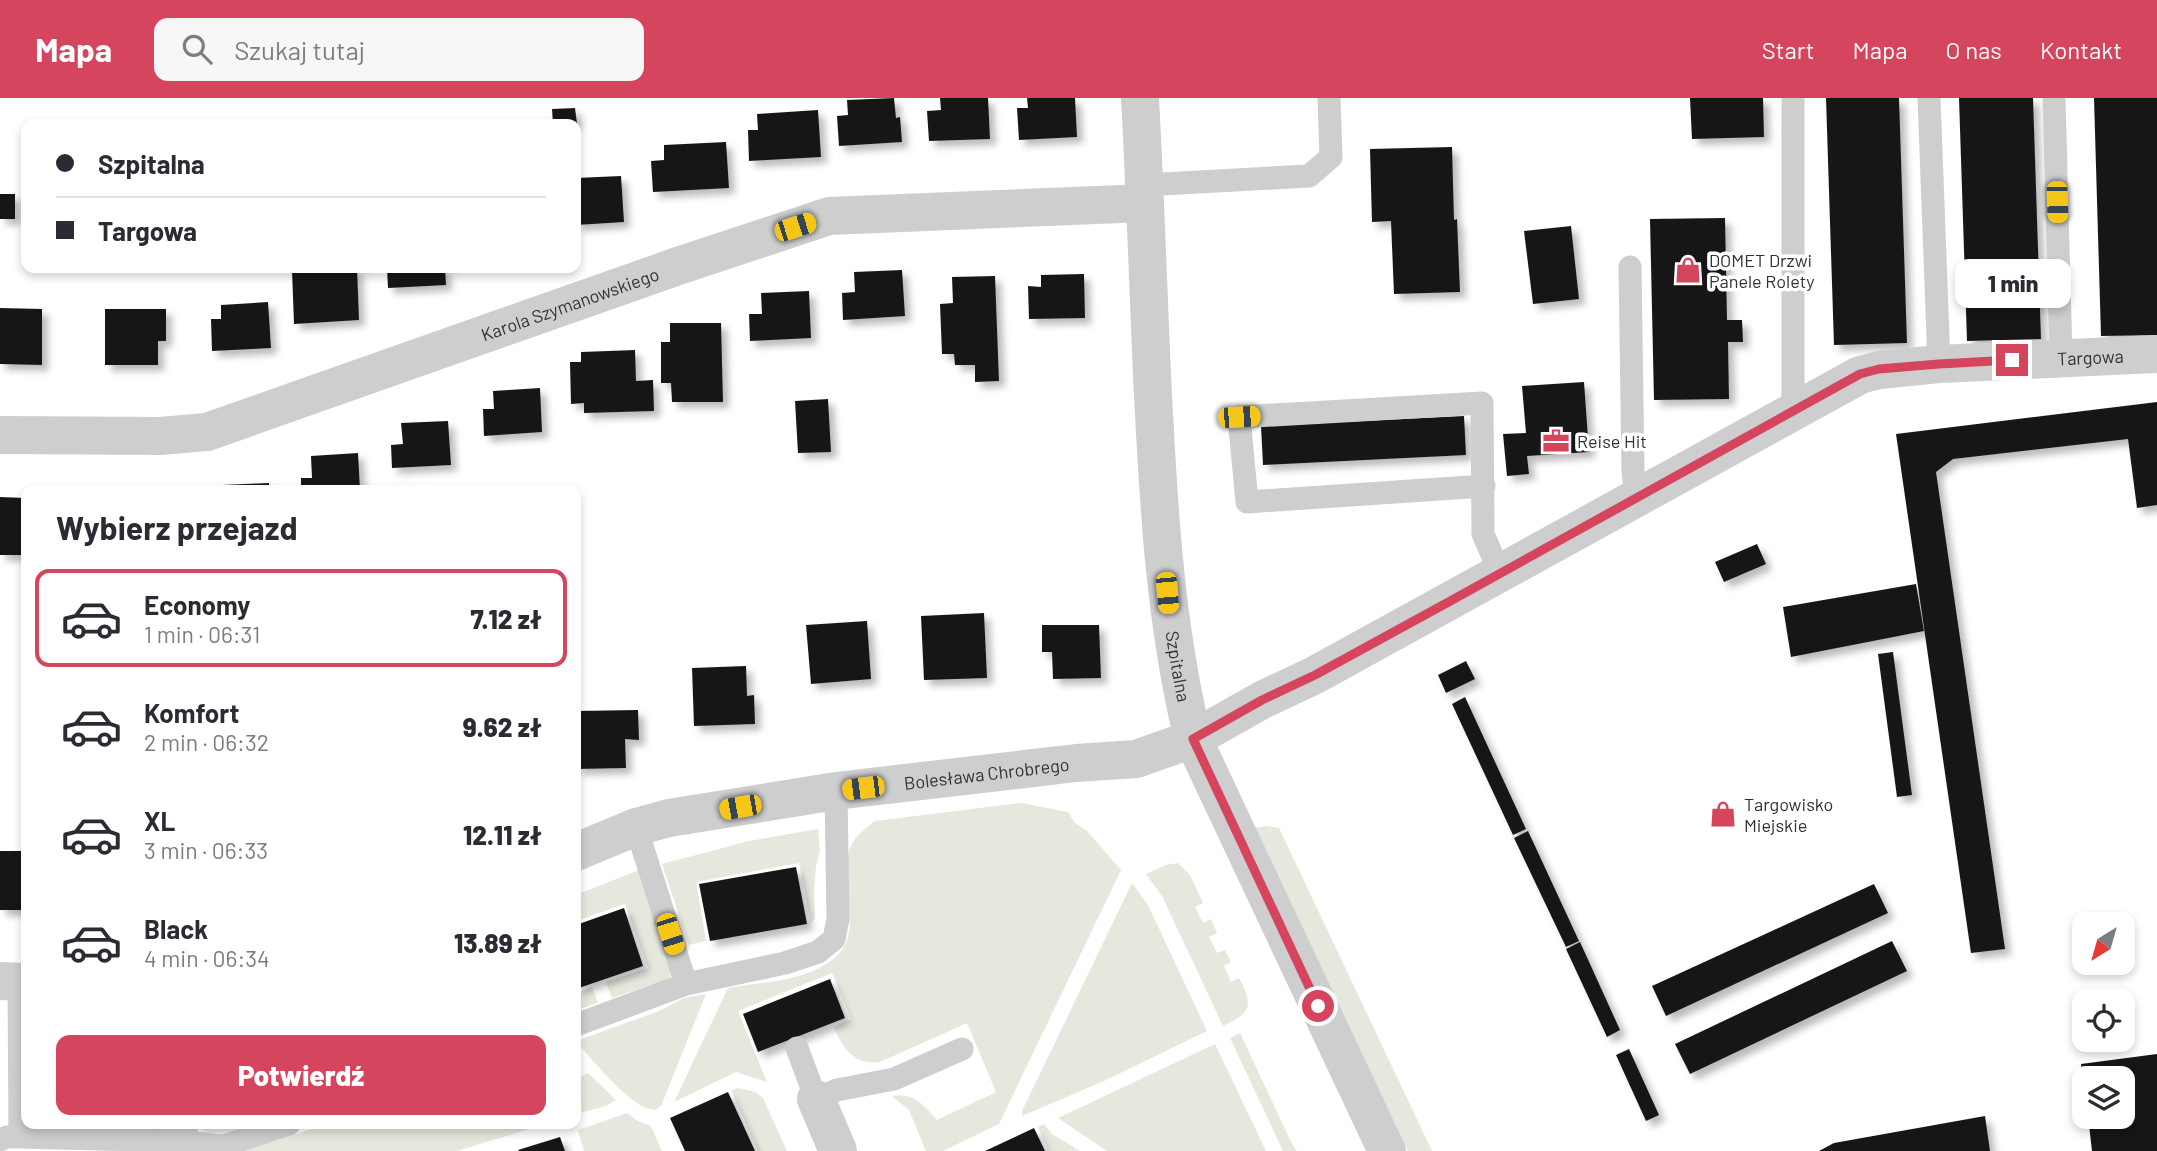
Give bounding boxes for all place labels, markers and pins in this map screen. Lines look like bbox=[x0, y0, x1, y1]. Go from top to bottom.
place label: DOMET Drzwi Panele Rolety bbox=[1709, 249, 1815, 292]
shop icon: DOMET Drzwi Panele Rolety bbox=[1673, 255, 1703, 285]
office icon: Reise Hit bbox=[1541, 426, 1571, 456]
place label: Reise Hit bbox=[1577, 430, 1647, 452]
place label: Targowisko Miejskie bbox=[1744, 793, 1833, 836]
shop icon: Targowisko Miejskie bbox=[1708, 799, 1738, 829]

